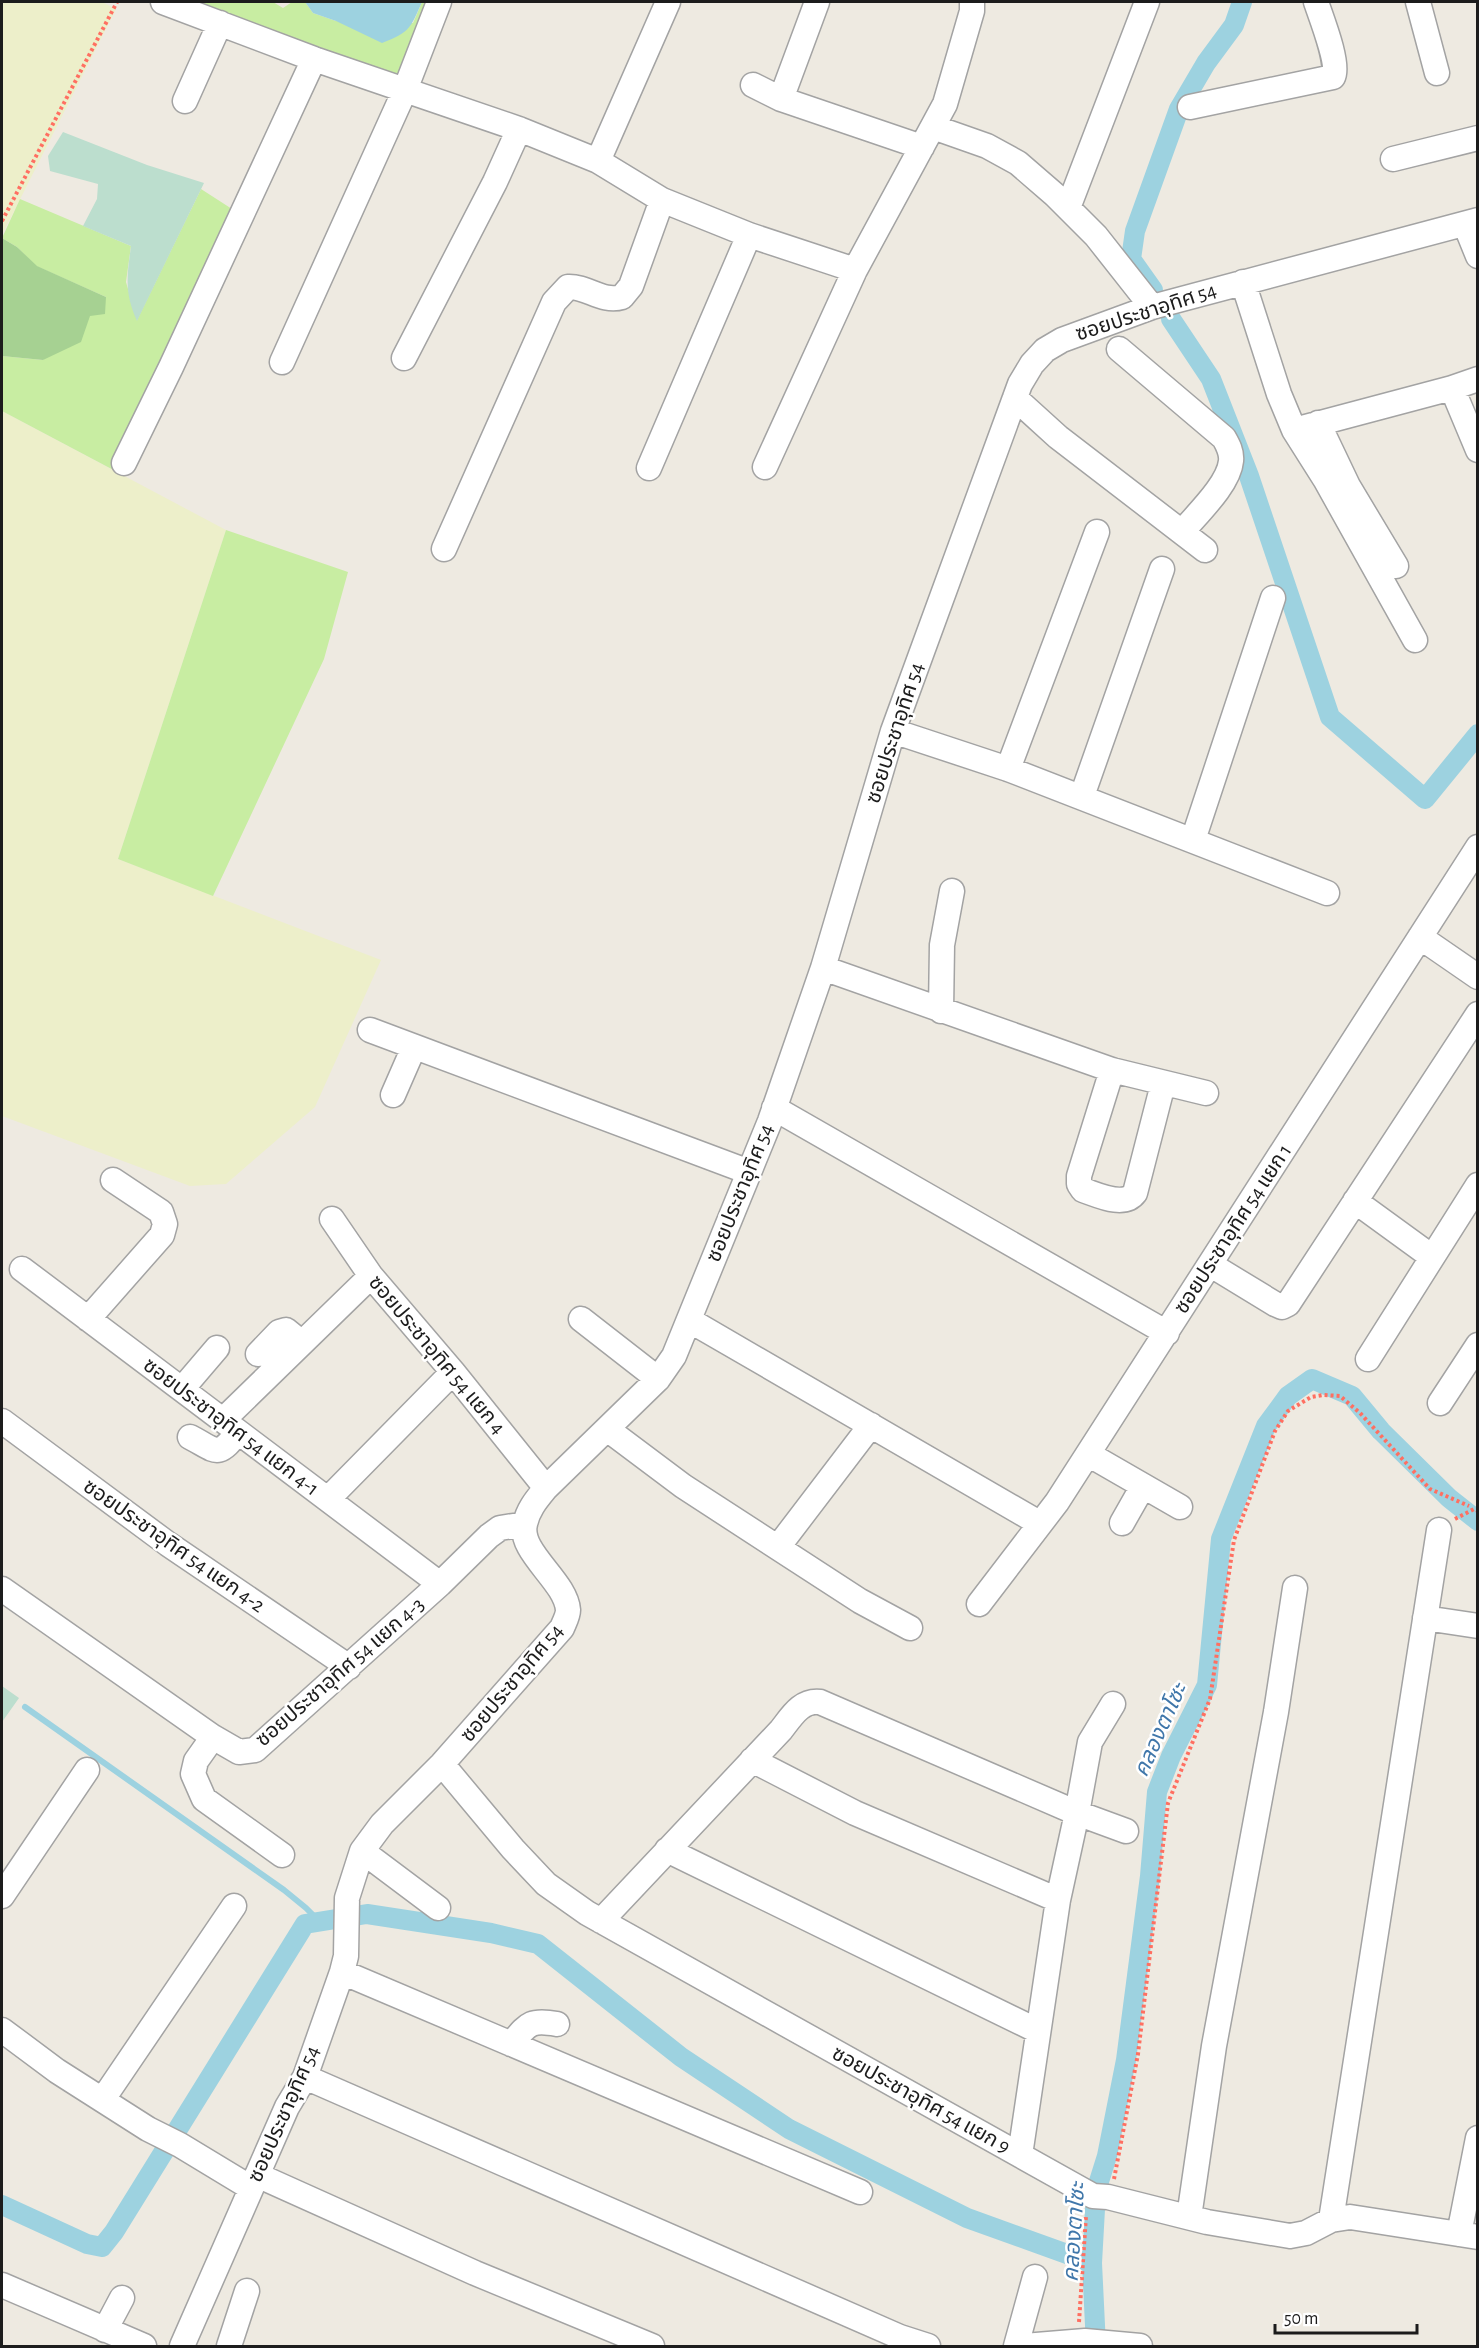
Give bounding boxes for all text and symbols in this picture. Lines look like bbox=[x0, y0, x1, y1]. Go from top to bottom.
street label: ซอยประชาอุทิศ 54 bbox=[1073, 279, 1220, 347]
street label: ซอยประชาอุทิศ 54 bbox=[862, 660, 930, 807]
street label: ซอยประชาอุทิศ 54 bbox=[703, 1121, 779, 1266]
street label: ซอยประชาอุทิศ 54 แยก 1 bbox=[1170, 1141, 1297, 1319]
street label: ซอยประชาอุทิศ 54 แยก 4 bbox=[363, 1272, 509, 1440]
street label: ซอยประชาอุทิศ 54 แยก 4-1 bbox=[138, 1354, 323, 1501]
street label: ซอยประชาอุทิศ 54 แยก 4-2 bbox=[78, 1475, 269, 1618]
street label: ซอยประชาอุทิศ 54 แยก 4-3 bbox=[252, 1593, 429, 1752]
street label: ซอยประชาอุทิศ 54 bbox=[457, 1620, 569, 1747]
water label: คลองตาโซะ bbox=[1129, 1678, 1191, 1780]
street label: ซอยประชาอุทิศ 54 แยก 9 bbox=[828, 2042, 1014, 2159]
street label: ซอยประชาอุทิศ 54 bbox=[245, 2043, 325, 2186]
water label: คลองตาโซะ bbox=[1059, 2180, 1089, 2282]
scale bar bbox=[1275, 2297, 1418, 2335]
text: 50 m bbox=[1284, 2310, 1318, 2328]

